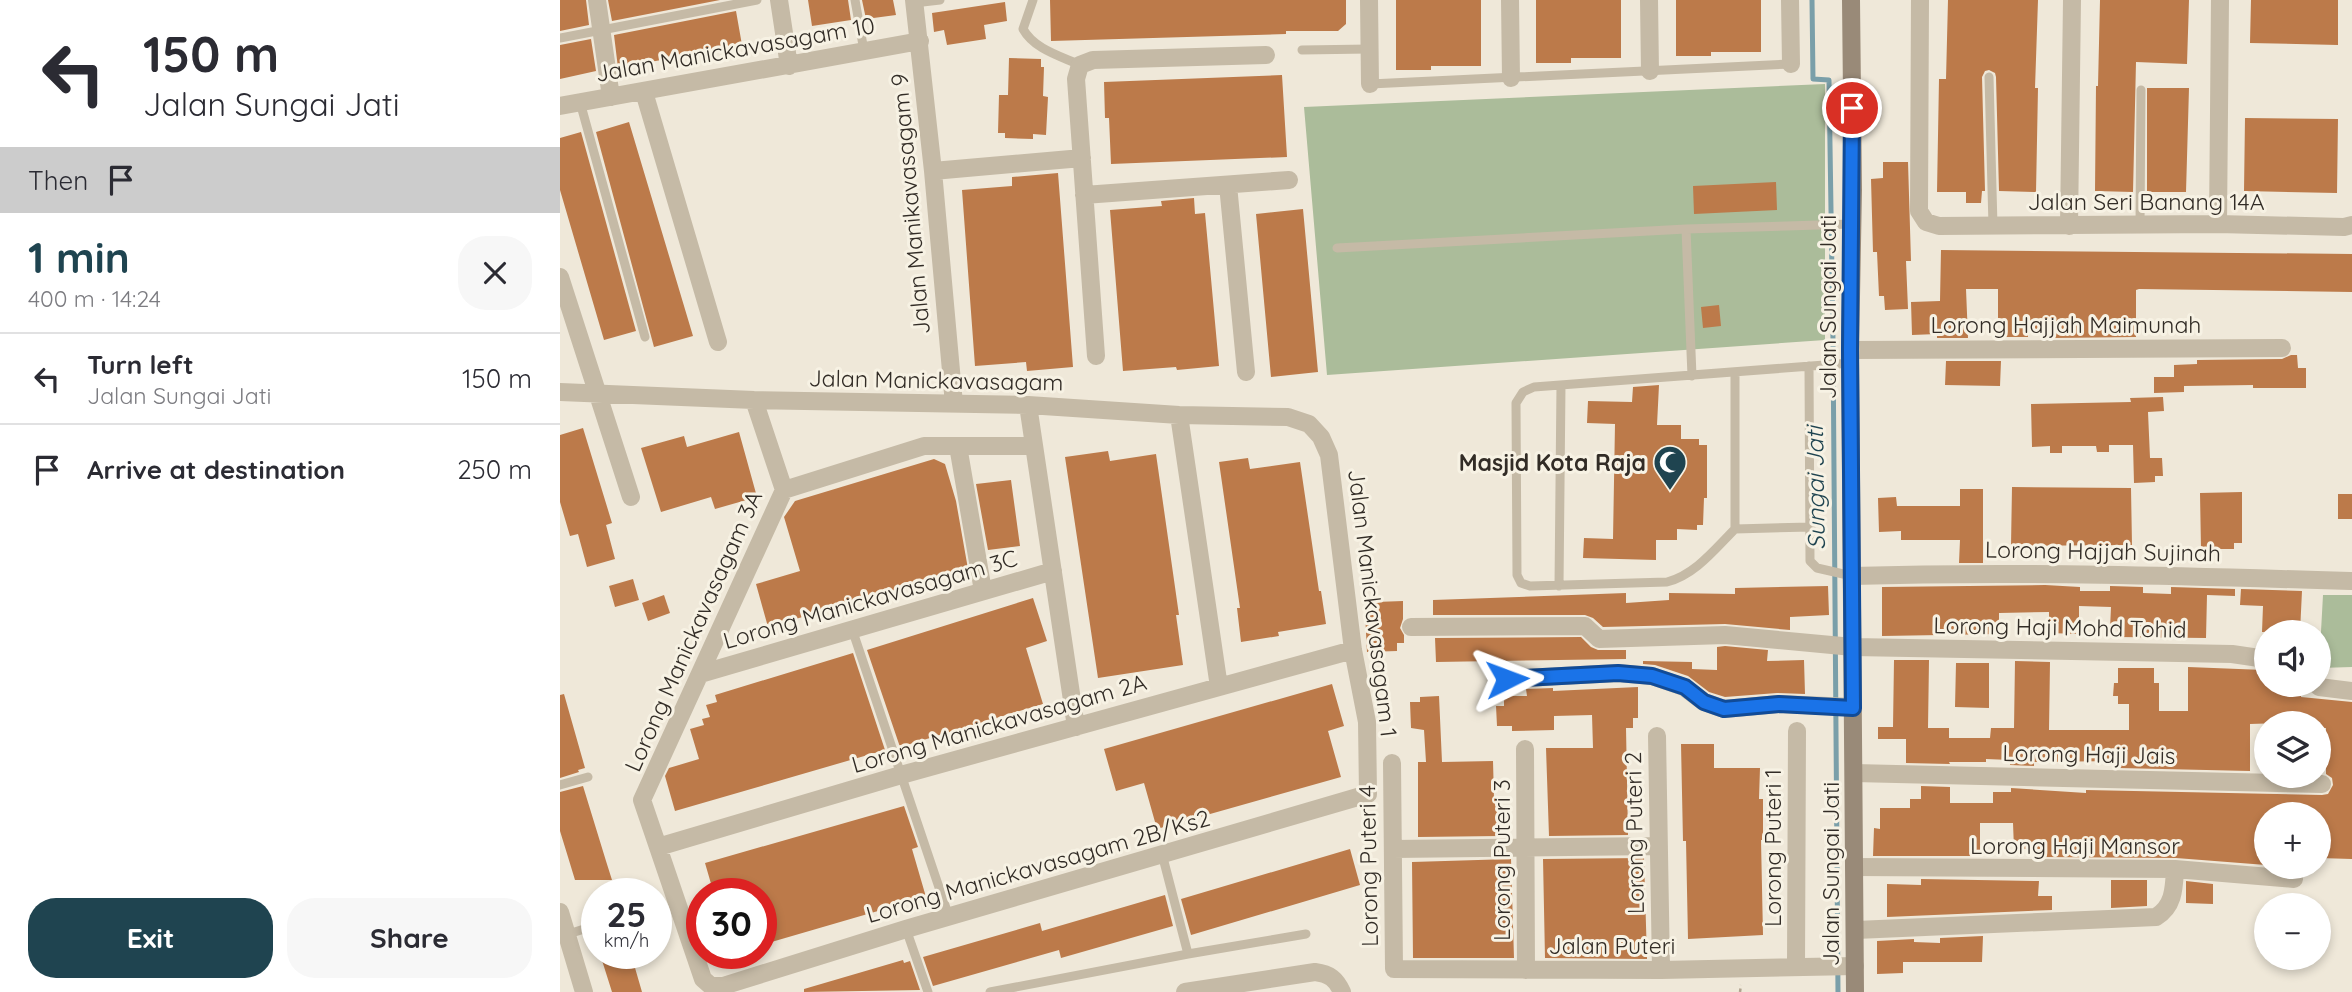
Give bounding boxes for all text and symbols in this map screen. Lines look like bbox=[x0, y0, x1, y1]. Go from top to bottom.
street label: Jalan Manickavasagam 10 bbox=[593, 10, 877, 88]
text: 150 m bbox=[143, 23, 279, 84]
icon: left bbox=[28, 28, 119, 119]
street label: Jalan Manikavasagam 9 bbox=[884, 72, 936, 336]
pin bbox=[1822, 78, 1882, 138]
text: Jalan Sungai Jati bbox=[143, 84, 400, 124]
icon: arrive bbox=[1833, 89, 1871, 127]
icon: arrive bbox=[102, 161, 140, 199]
text: Then bbox=[28, 164, 88, 197]
street label: Jalan Seri Banang 14A bbox=[2027, 187, 2265, 216]
street label: Jalan Sungai Jati bbox=[1813, 215, 1842, 399]
text: 1 min bbox=[28, 231, 130, 284]
button: close bbox=[458, 236, 532, 310]
text: 400 m · 14:24 bbox=[28, 284, 161, 313]
street label: Lorong Hajjah Maimunah bbox=[1931, 310, 2201, 339]
text: Turn left bbox=[87, 348, 194, 381]
icon: left bbox=[28, 360, 66, 398]
text: 150 m bbox=[462, 362, 532, 395]
street label: Jalan Manickavasagam bbox=[808, 363, 1064, 397]
text: Jalan Sungai Jati bbox=[87, 381, 271, 410]
water label: Sungai Jati bbox=[1799, 423, 1831, 550]
mosque icon: Masjid Kota Raja bbox=[1651, 443, 1689, 492]
place label: Masjid Kota Raja bbox=[1459, 448, 1646, 477]
icon: arrive bbox=[28, 451, 66, 489]
text: Arrive at destination bbox=[87, 453, 345, 486]
text: 250 m bbox=[457, 453, 532, 486]
street label: Jalan Manickavasagam 1 bbox=[1342, 467, 1404, 739]
street label: Lorong Manickavasagam 3A bbox=[618, 486, 768, 776]
street label: Lorong Hajjah Sujinah bbox=[1985, 534, 2221, 568]
street label: Lorong Manickavasagam 3C bbox=[720, 543, 1020, 655]
street label: Lorong Haji Mohd Tohid bbox=[1933, 610, 2187, 644]
map controls bbox=[2254, 620, 2331, 970]
button: sound bbox=[2254, 620, 2331, 697]
position arrow bbox=[1470, 642, 1544, 716]
street label: Lorong Manickavasagam 2A bbox=[848, 667, 1150, 779]
button: layers bbox=[2254, 711, 2331, 788]
street label: Lorong Haji Jais bbox=[2002, 738, 2176, 770]
street label: Lorong Puteri 2 bbox=[1618, 752, 1650, 914]
street label: Lorong Puteri 1 bbox=[1758, 769, 1787, 927]
street label: Lorong Puteri 3 bbox=[1487, 779, 1516, 941]
street label: Jalan Sungai Jati bbox=[1816, 782, 1845, 966]
street label: Lorong Puteri 4 bbox=[1352, 785, 1384, 947]
button: + bbox=[2254, 802, 2331, 879]
street label: Lorong Manickavasagam 2B/Ks2 bbox=[863, 803, 1213, 929]
street label: Lorong Haji Mansor bbox=[1970, 831, 2180, 860]
speed limit sign: 30 bbox=[686, 878, 777, 969]
text: 25 bbox=[606, 892, 647, 936]
button: − bbox=[2254, 893, 2331, 970]
button: Exit bbox=[28, 898, 273, 978]
button: Share bbox=[287, 898, 532, 978]
text: km/h bbox=[604, 929, 649, 952]
street label: Jalan Puteri bbox=[1548, 931, 1676, 960]

